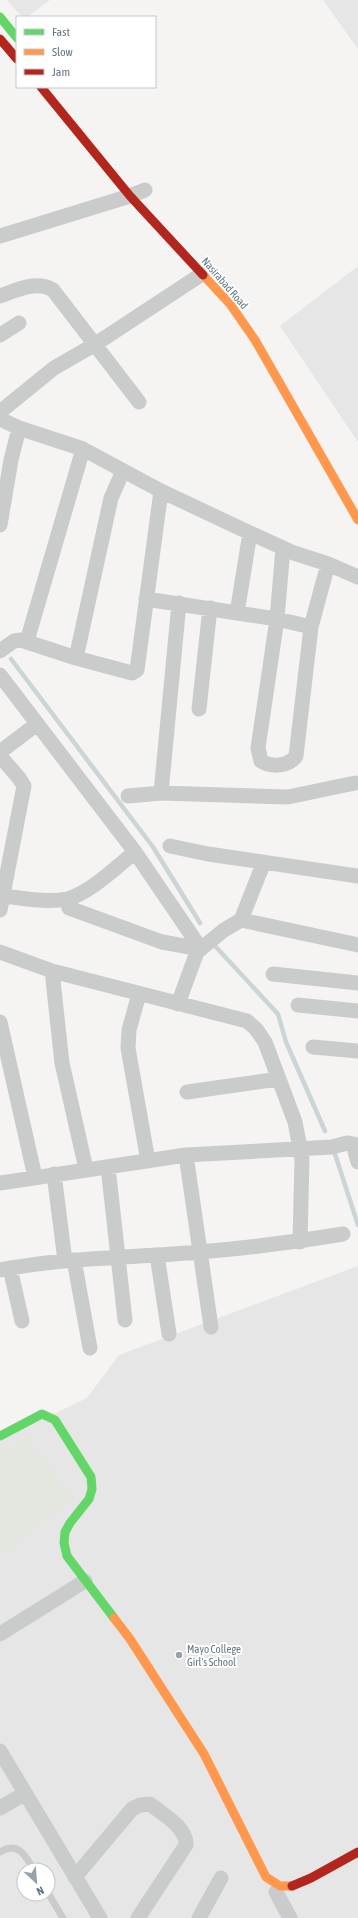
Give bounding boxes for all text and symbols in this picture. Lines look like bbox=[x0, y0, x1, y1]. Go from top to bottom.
legend bbox=[16, 16, 156, 88]
text: Fast bbox=[52, 25, 70, 39]
text: Slow bbox=[52, 45, 73, 59]
text: Jam bbox=[52, 65, 70, 79]
street label: Nasirabad Road bbox=[199, 255, 251, 311]
place label: Mayo College Girl's School bbox=[187, 1643, 241, 1668]
marker: Mayo College Girl's School bbox=[174, 1650, 184, 1660]
north arrow bbox=[16, 1862, 56, 1902]
text: N bbox=[35, 1884, 46, 1898]

